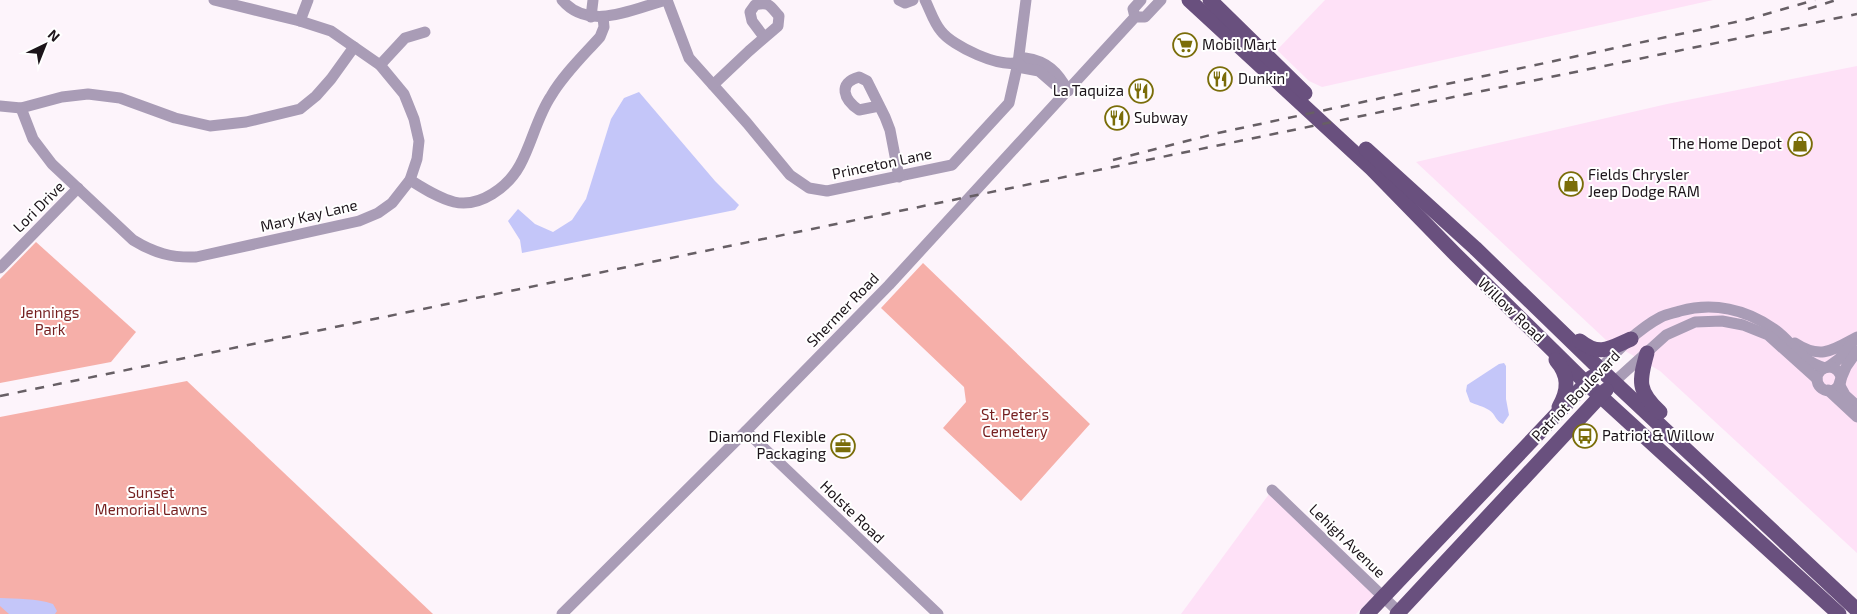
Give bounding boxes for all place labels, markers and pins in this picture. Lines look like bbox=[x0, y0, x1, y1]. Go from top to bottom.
supermarket icon: Mobil Mart bbox=[1172, 32, 1198, 58]
place label: Mobil Mart bbox=[1202, 35, 1277, 53]
restaurant icon: Dunkin' bbox=[1207, 66, 1233, 92]
place label: Dunkin' bbox=[1238, 69, 1288, 87]
restaurant icon: La Taquiza bbox=[1128, 78, 1154, 104]
place label: La Taquiza bbox=[1053, 81, 1124, 99]
restaurant icon: Subway bbox=[1104, 105, 1130, 131]
place label: Subway bbox=[1134, 108, 1188, 126]
shop icon: The Home Depot bbox=[1787, 131, 1813, 157]
place label: The Home Depot bbox=[1669, 134, 1782, 152]
place label: Fields Chrysler Jeep Dodge RAM bbox=[1588, 165, 1700, 200]
shop icon: Fields Chrysler Jeep Dodge RAM bbox=[1558, 171, 1584, 197]
bus stop icon: Patriot & Willow bbox=[1572, 423, 1598, 449]
place label: Patriot & Willow bbox=[1602, 426, 1714, 444]
place label: Diamond Flexible Packaging bbox=[708, 427, 827, 462]
office icon: Diamond Flexible Packaging bbox=[830, 433, 856, 459]

